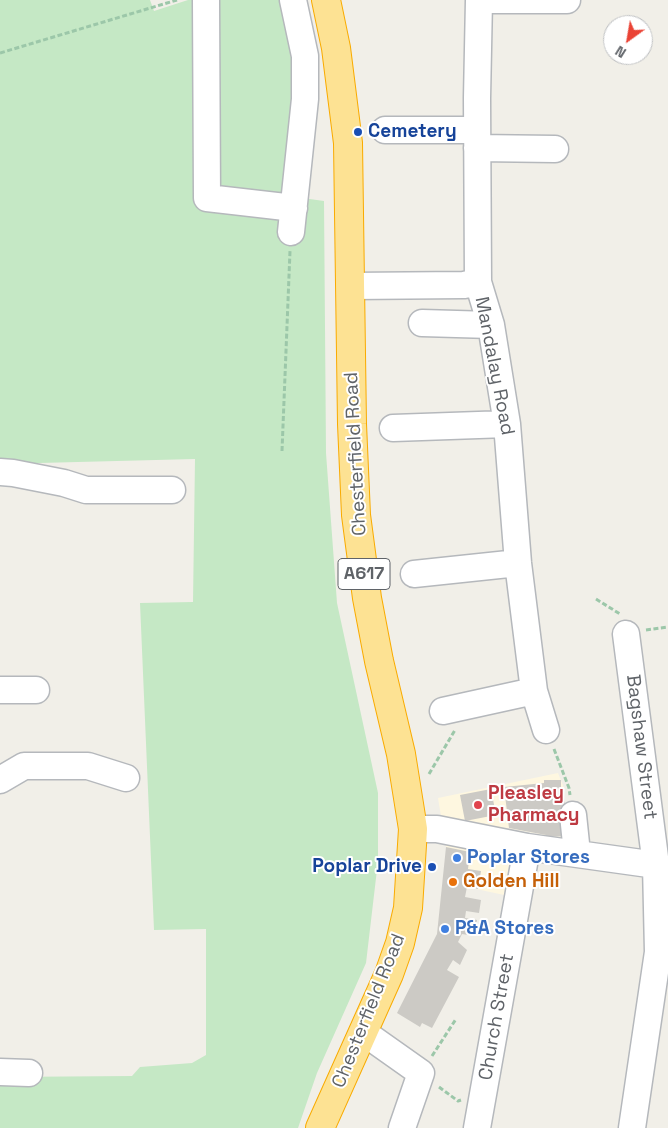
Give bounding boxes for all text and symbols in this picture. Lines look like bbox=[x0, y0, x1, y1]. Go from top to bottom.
north arrow bbox=[603, 15, 653, 65]
text: N bbox=[612, 42, 629, 62]
place label: Cemetery bbox=[368, 121, 457, 143]
marker: Cemetery bbox=[352, 126, 364, 138]
street label: Mandalay Road bbox=[469, 295, 519, 437]
street label: Chesterfield Road bbox=[340, 372, 372, 536]
road number: A617 bbox=[338, 558, 390, 590]
street label: Bagshaw Street bbox=[621, 673, 661, 821]
place label: Pleasley Pharmacy bbox=[488, 783, 580, 827]
marker: Pleasley Pharmacy bbox=[472, 799, 484, 811]
place label: Poplar Stores bbox=[467, 847, 590, 869]
marker: Poplar Stores bbox=[451, 852, 463, 864]
place label: Poplar Drive bbox=[312, 856, 422, 878]
marker: Poplar Drive bbox=[426, 861, 438, 873]
place label: Golden Hill bbox=[463, 871, 560, 893]
marker: Golden Hill bbox=[447, 876, 459, 888]
place label: P&A Stores bbox=[455, 918, 554, 940]
marker: P&A Stores bbox=[439, 923, 451, 935]
street label: Chesterfield Road bbox=[328, 931, 410, 1091]
street label: Church Street bbox=[475, 952, 519, 1082]

